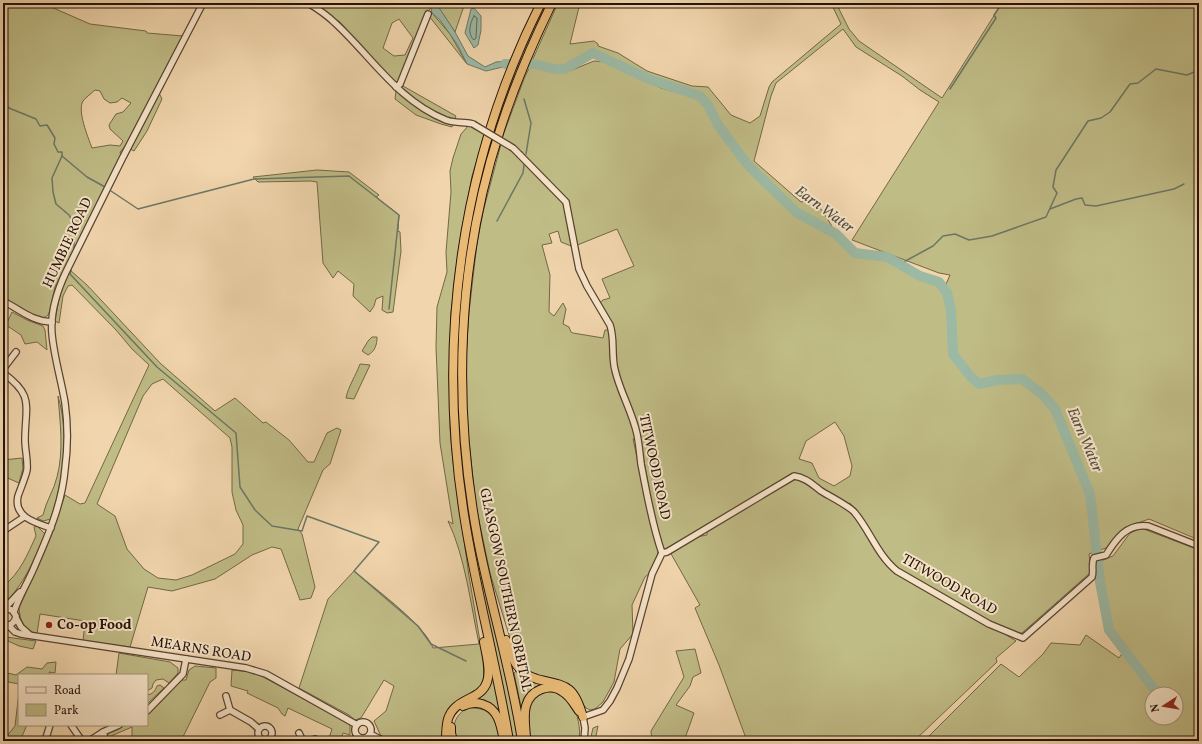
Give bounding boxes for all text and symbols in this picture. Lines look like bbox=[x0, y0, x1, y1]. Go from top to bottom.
water label: Earn Water bbox=[790, 181, 858, 239]
street label: HUMBIE ROAD bbox=[39, 195, 97, 291]
water label: Earn Water bbox=[1061, 404, 1107, 476]
street label: TITWOOD ROAD bbox=[634, 412, 674, 522]
street label: GLASGOW SOUTHERN ORBITAL bbox=[474, 487, 536, 694]
street label: TITWOOD ROAD bbox=[898, 550, 1000, 620]
place label: Co-op Food bbox=[57, 616, 132, 635]
marker: Co-op Food bbox=[44, 620, 54, 630]
street label: MEARNS ROAD bbox=[150, 633, 252, 667]
legend bbox=[18, 674, 148, 726]
text: Road bbox=[54, 683, 81, 699]
north arrow bbox=[1144, 686, 1184, 726]
text: N bbox=[1148, 702, 1164, 713]
text: Park bbox=[54, 703, 79, 719]

